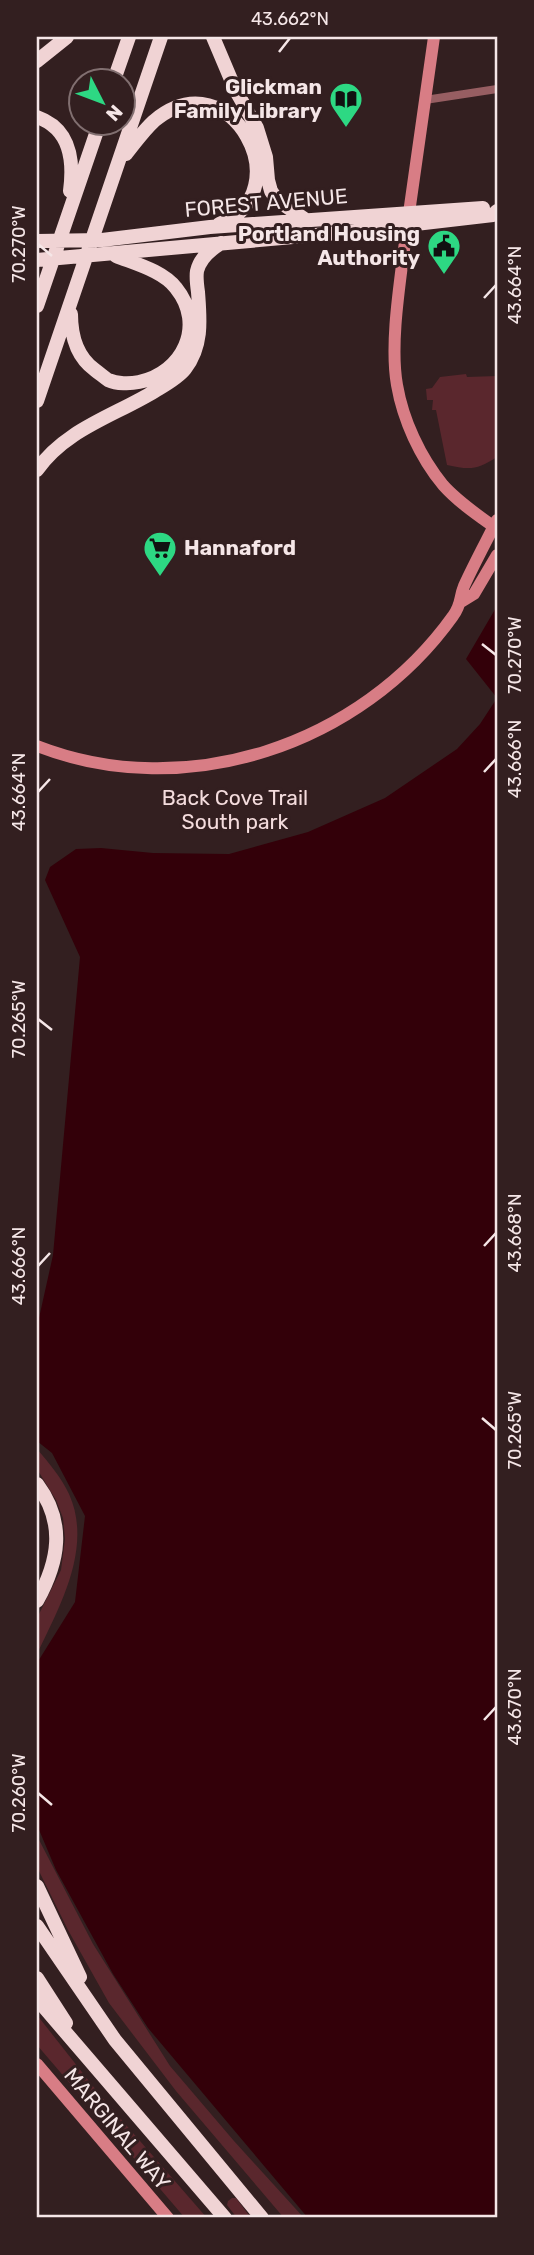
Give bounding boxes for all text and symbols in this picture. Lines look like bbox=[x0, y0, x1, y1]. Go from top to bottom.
text: 43.662°N bbox=[251, 8, 329, 30]
north arrow bbox=[66, 66, 136, 136]
place label: Glickman Family Library bbox=[174, 74, 322, 123]
library icon: Glickman Family Library bbox=[327, 80, 365, 129]
text: N bbox=[101, 100, 127, 126]
street label: FOREST AVENUE bbox=[183, 183, 349, 222]
text: 70.270°W bbox=[8, 205, 30, 283]
place label: Portland Housing Authority bbox=[238, 221, 420, 270]
public building icon: Portland Housing Authority bbox=[425, 227, 463, 276]
text: 43.664°N bbox=[504, 246, 526, 324]
supermarket icon: Hannaford bbox=[141, 529, 179, 578]
place label: Hannaford bbox=[184, 535, 296, 560]
text: 70.270°W bbox=[504, 616, 526, 694]
text: 43.666°N bbox=[504, 720, 526, 798]
text: 43.664°N bbox=[8, 753, 30, 831]
park label: Back Cove Trail South park bbox=[162, 785, 308, 834]
text: 70.265°W bbox=[8, 980, 30, 1058]
text: 43.668°N bbox=[504, 1194, 526, 1272]
text: 43.666°N bbox=[8, 1227, 30, 1305]
text: 70.265°W bbox=[504, 1391, 526, 1469]
text: 43.670°N bbox=[504, 1669, 526, 1745]
text: 70.260°W bbox=[8, 1753, 30, 1833]
street label: MARGINAL WAY bbox=[59, 2063, 176, 2195]

